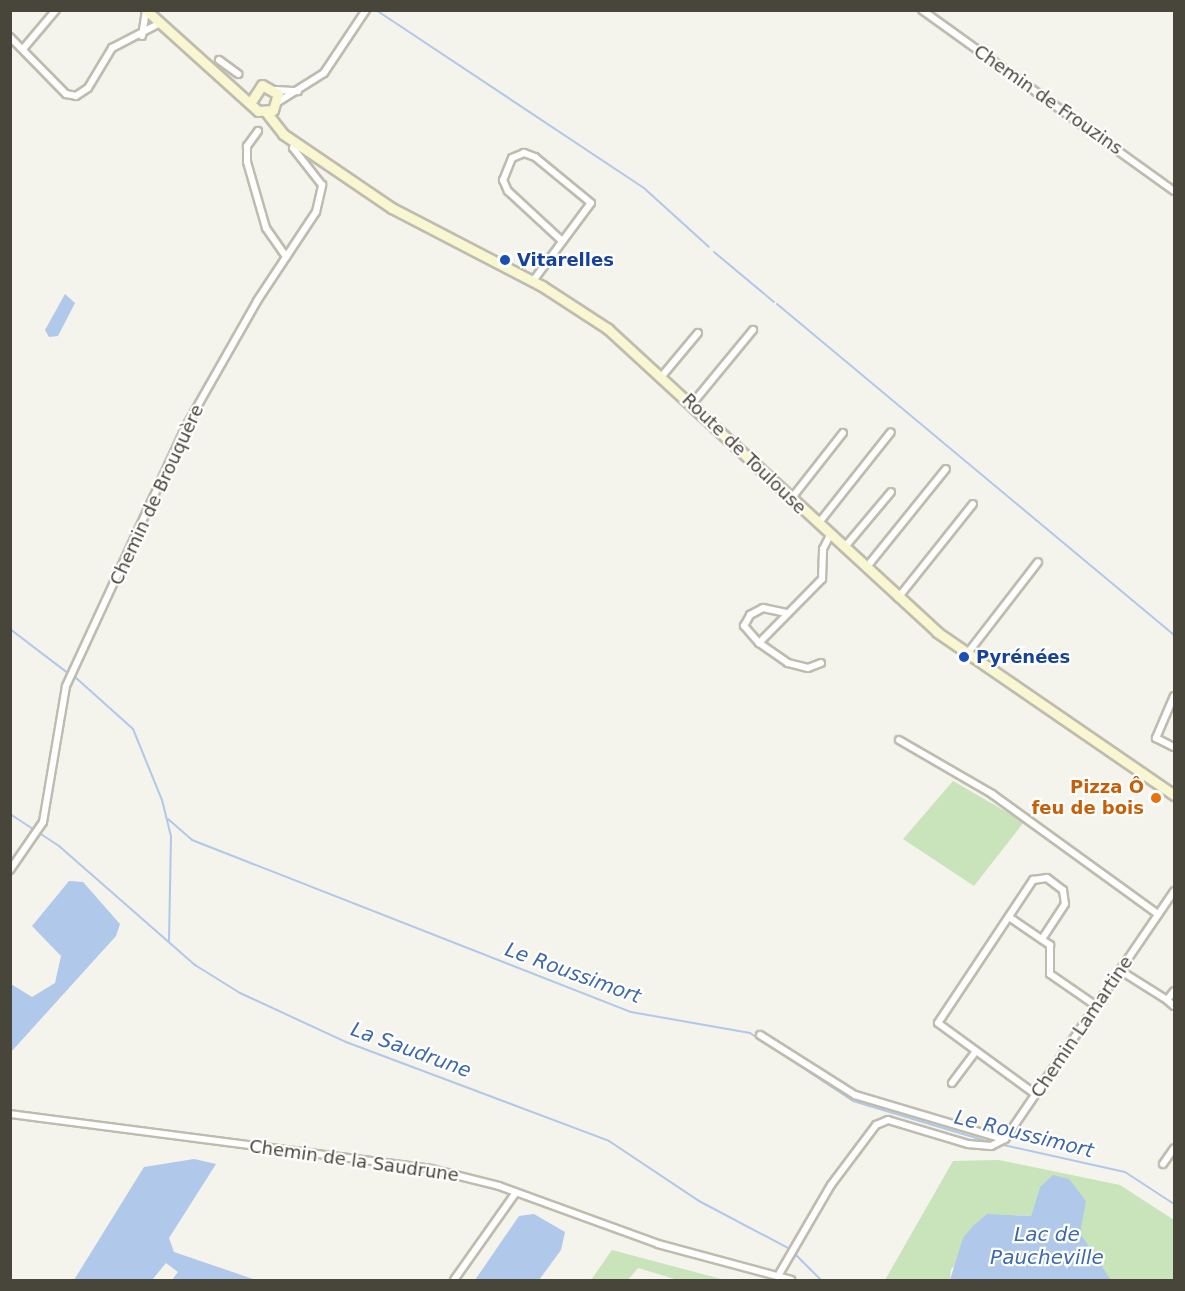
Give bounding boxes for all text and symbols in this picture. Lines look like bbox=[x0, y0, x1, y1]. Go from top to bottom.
street label: Chemin de Frouzins bbox=[969, 40, 1127, 160]
place label: Vitarelles bbox=[517, 249, 614, 271]
marker: Vitarelles bbox=[498, 253, 512, 267]
street label: Route de Toulouse bbox=[677, 389, 811, 519]
street label: Chemin de Brouquère bbox=[106, 401, 208, 589]
place label: Pyrénées bbox=[976, 646, 1070, 668]
marker: Pyrénées bbox=[957, 650, 971, 664]
place label: Pizza Ô feu de bois bbox=[1031, 777, 1144, 820]
marker: Pizza Ô feu de bois bbox=[1149, 791, 1163, 805]
water label: Le Roussimort bbox=[502, 937, 644, 1009]
street label: Chemin Lamartine bbox=[1027, 952, 1137, 1102]
water label: La Saudrune bbox=[348, 1017, 474, 1083]
water label: Le Roussimort bbox=[952, 1105, 1096, 1163]
street label: Chemin de la Saudrune bbox=[248, 1136, 460, 1186]
water label: Lac de Paucheville bbox=[990, 1222, 1104, 1269]

